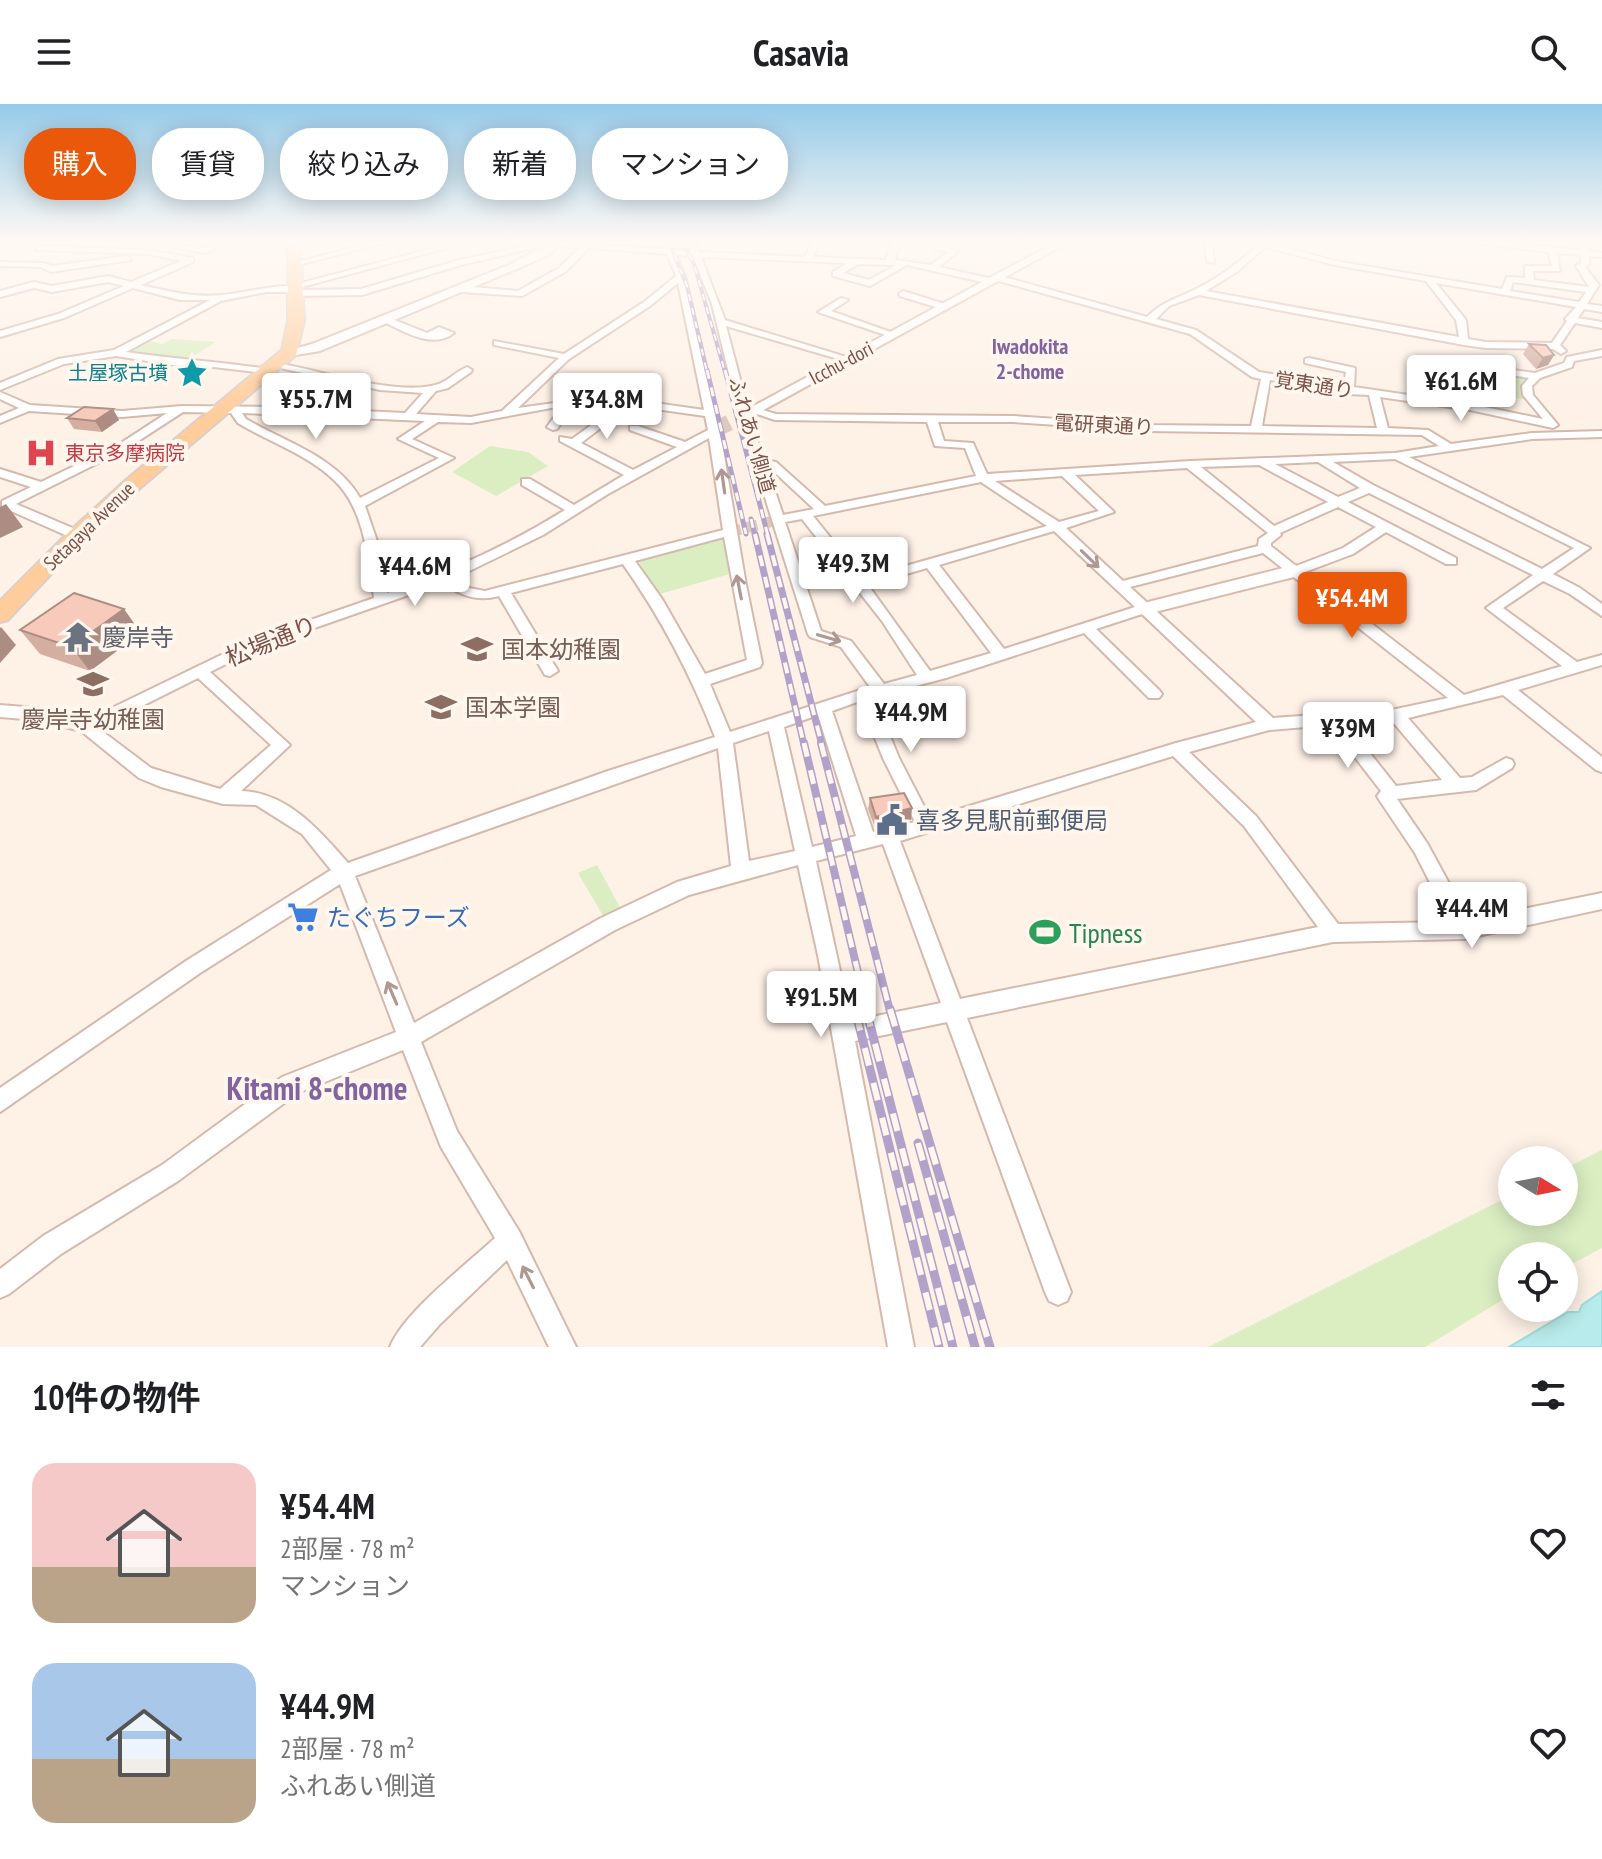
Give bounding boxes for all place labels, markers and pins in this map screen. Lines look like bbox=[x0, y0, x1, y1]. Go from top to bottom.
pin: ¥61.6M bbox=[1396, 355, 1526, 423]
place icon: 土屋塚古墳 bbox=[175, 356, 209, 390]
place label: 土屋塚古墳 bbox=[68, 360, 168, 386]
pin: ¥55.7M bbox=[251, 373, 381, 441]
pin: ¥34.8M bbox=[542, 373, 672, 441]
hospital icon: 東京多摩病院 bbox=[24, 436, 58, 470]
place label: 東京多摩病院 bbox=[65, 440, 185, 466]
pin: ¥49.3M bbox=[788, 537, 918, 605]
pin: ¥44.6M bbox=[350, 540, 480, 608]
pin: ¥54.4M bbox=[1287, 572, 1417, 640]
temple icon: 慶岸寺 bbox=[61, 620, 95, 654]
place label: 慶岸寺 bbox=[102, 622, 174, 653]
school or university icon: 国本幼稚園 bbox=[460, 632, 494, 666]
place label: 国本幼稚園 bbox=[501, 634, 621, 665]
school or university icon: 慶岸寺幼稚園 bbox=[76, 667, 110, 701]
pin: ¥44.9M bbox=[846, 686, 976, 754]
school or university icon: 国本学園 bbox=[424, 690, 458, 724]
place label: 国本学園 bbox=[465, 692, 561, 723]
pin: ¥39M bbox=[1301, 702, 1395, 770]
place label: 慶岸寺幼稚園 bbox=[21, 704, 165, 735]
public building icon: 喜多見駅前郵便局 bbox=[875, 803, 909, 837]
place label: 喜多見駅前郵便局 bbox=[916, 805, 1108, 836]
pin: ¥44.4M bbox=[1407, 882, 1537, 950]
supermarket icon: たぐちフーズ bbox=[286, 900, 320, 934]
place label: たぐちフーズ bbox=[327, 902, 470, 933]
place label: Tipness bbox=[1069, 914, 1143, 951]
sports icon: Tipness bbox=[1028, 915, 1062, 949]
pin: ¥91.5M bbox=[756, 971, 886, 1039]

